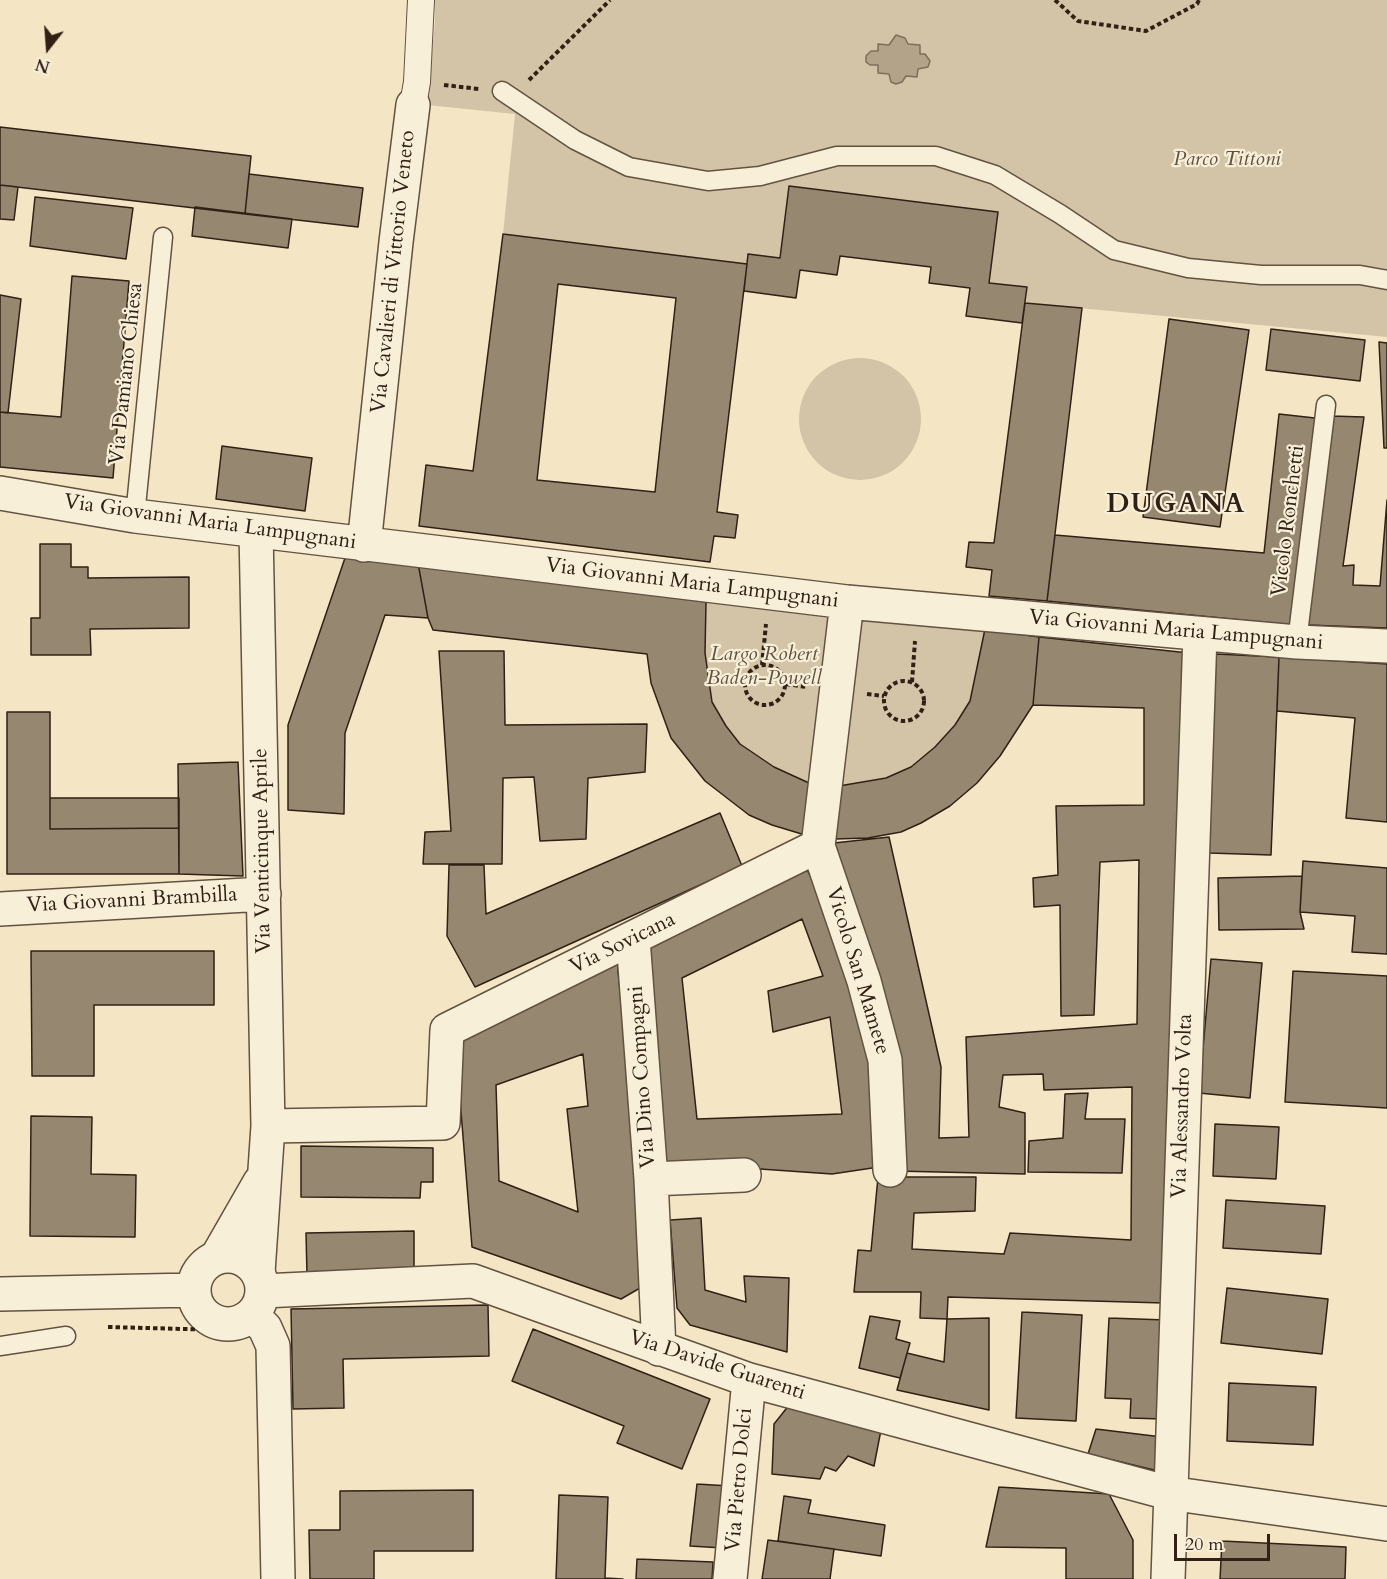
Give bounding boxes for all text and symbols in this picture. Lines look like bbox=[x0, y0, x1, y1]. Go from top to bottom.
north arrow bbox=[18, 18, 78, 78]
text: N bbox=[33, 53, 53, 78]
street label: Via Cavalieri di Vittorio Veneto bbox=[367, 129, 421, 415]
park label: Parco Tittoni bbox=[1173, 147, 1281, 173]
street label: Via Damiano Chiesa bbox=[105, 282, 149, 466]
street label: Vicolo Ronchetti bbox=[1267, 444, 1311, 598]
street label: Via Giovanni Maria Lampugnani bbox=[62, 490, 358, 556]
district label: DUGANA bbox=[1106, 490, 1246, 522]
street label: Via Giovanni Maria Lampugnani bbox=[544, 554, 840, 614]
street label: Via Giovanni Maria Lampugnani bbox=[1028, 606, 1324, 656]
park label: Largo Robert Baden-Powell bbox=[706, 642, 822, 692]
street label: Via Venticinque Aprile bbox=[249, 748, 277, 954]
street label: Via Giovanni Brambilla bbox=[26, 883, 238, 919]
street label: Vicolo San Mamete bbox=[820, 884, 894, 1058]
street label: Via Sovicana bbox=[566, 908, 680, 980]
street label: Via Dino Compagni bbox=[624, 985, 662, 1169]
street label: Via Alessandro Volta bbox=[1167, 1013, 1199, 1199]
street label: Via Davide Guarenti bbox=[626, 1326, 808, 1406]
street label: Via Pietro Dolci bbox=[721, 1407, 759, 1553]
scale bar bbox=[1177, 1522, 1273, 1560]
text: 20 m bbox=[1185, 1532, 1224, 1557]

